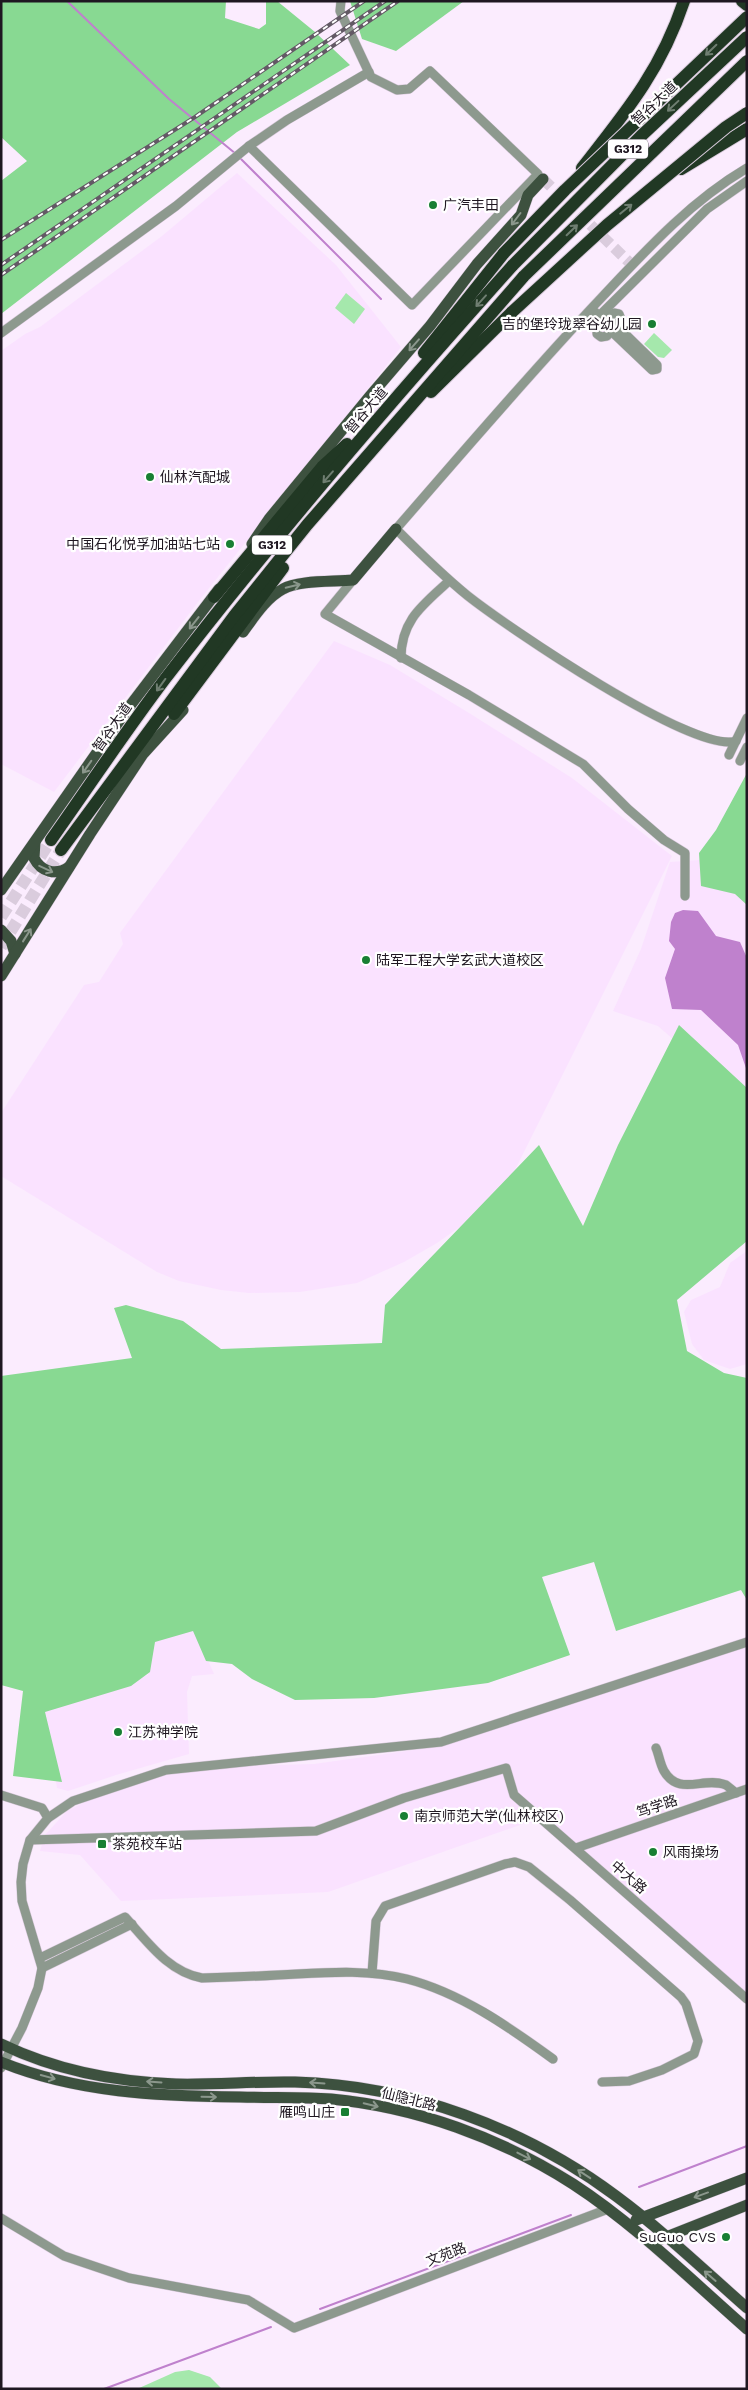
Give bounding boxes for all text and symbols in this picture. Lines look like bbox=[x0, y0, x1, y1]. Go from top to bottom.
one-way arrow bbox=[705, 44, 718, 56]
street label: 智谷大道 bbox=[628, 78, 680, 128]
one-way arrow bbox=[666, 100, 679, 112]
road number: G312 bbox=[608, 140, 648, 158]
place label: 广汽丰田 bbox=[443, 197, 499, 213]
marker: 广汽丰田 bbox=[427, 199, 439, 211]
one-way arrow bbox=[619, 204, 632, 215]
one-way arrow bbox=[511, 212, 522, 225]
one-way arrow bbox=[566, 224, 578, 236]
one-way arrow bbox=[475, 295, 487, 308]
place label: 吉的堡玲珑翠谷幼儿园 bbox=[502, 316, 642, 332]
marker: 吉的堡玲珑翠谷幼儿园 bbox=[646, 318, 658, 330]
one-way arrow bbox=[409, 338, 420, 351]
street label: 智谷大道 bbox=[342, 384, 390, 436]
place label: 仙林汽配城 bbox=[160, 469, 230, 485]
one-way arrow bbox=[322, 470, 334, 483]
marker: 仙林汽配城 bbox=[144, 471, 156, 483]
place label: 中国石化悦孚加油站七站 bbox=[66, 536, 220, 552]
road number: G312 bbox=[252, 536, 292, 554]
marker: 中国石化悦孚加油站七站 bbox=[224, 538, 236, 550]
one-way arrow bbox=[284, 581, 300, 590]
one-way arrow bbox=[189, 616, 199, 630]
one-way arrow bbox=[156, 678, 166, 692]
street label: 智谷大道 bbox=[89, 699, 135, 755]
one-way arrow bbox=[82, 760, 92, 774]
one-way arrow bbox=[38, 864, 53, 874]
one-way arrow bbox=[22, 928, 32, 942]
place label: 陆军工程大学玄武大道校区 bbox=[376, 952, 544, 968]
marker: 陆军工程大学玄武大道校区 bbox=[360, 954, 372, 966]
place label: 江苏神学院 bbox=[128, 1724, 198, 1740]
marker: 江苏神学院 bbox=[112, 1726, 124, 1738]
street label: 笃学路 bbox=[635, 1792, 679, 1820]
place label: 南京师范大学(仙林校区) bbox=[414, 1808, 564, 1824]
marker: 南京师范大学(仙林校区) bbox=[398, 1810, 410, 1822]
place label: 茶苑校车站 bbox=[112, 1836, 182, 1852]
marker: 茶苑校车站 bbox=[96, 1838, 108, 1850]
place label: 风雨操场 bbox=[663, 1844, 719, 1860]
marker: 风雨操场 bbox=[647, 1846, 659, 1858]
street label: 中大路 bbox=[608, 1857, 650, 1897]
one-way arrow bbox=[39, 2072, 55, 2082]
one-way arrow bbox=[147, 2077, 163, 2087]
one-way arrow bbox=[309, 2079, 325, 2088]
street label: 仙隐北路 bbox=[380, 2084, 438, 2114]
one-way arrow bbox=[200, 2092, 216, 2101]
one-way arrow bbox=[362, 2101, 378, 2110]
place label: 雁鸣山庄 bbox=[279, 2104, 335, 2120]
marker: 雁鸣山庄 bbox=[339, 2106, 351, 2118]
one-way arrow bbox=[516, 2152, 531, 2161]
one-way arrow bbox=[577, 2169, 591, 2179]
one-way arrow bbox=[694, 2191, 709, 2200]
place label: SuGuo CVS bbox=[639, 2229, 716, 2245]
marker: SuGuo CVS bbox=[720, 2231, 732, 2243]
street label: 文苑路 bbox=[424, 2239, 468, 2269]
one-way arrow bbox=[704, 2270, 717, 2282]

